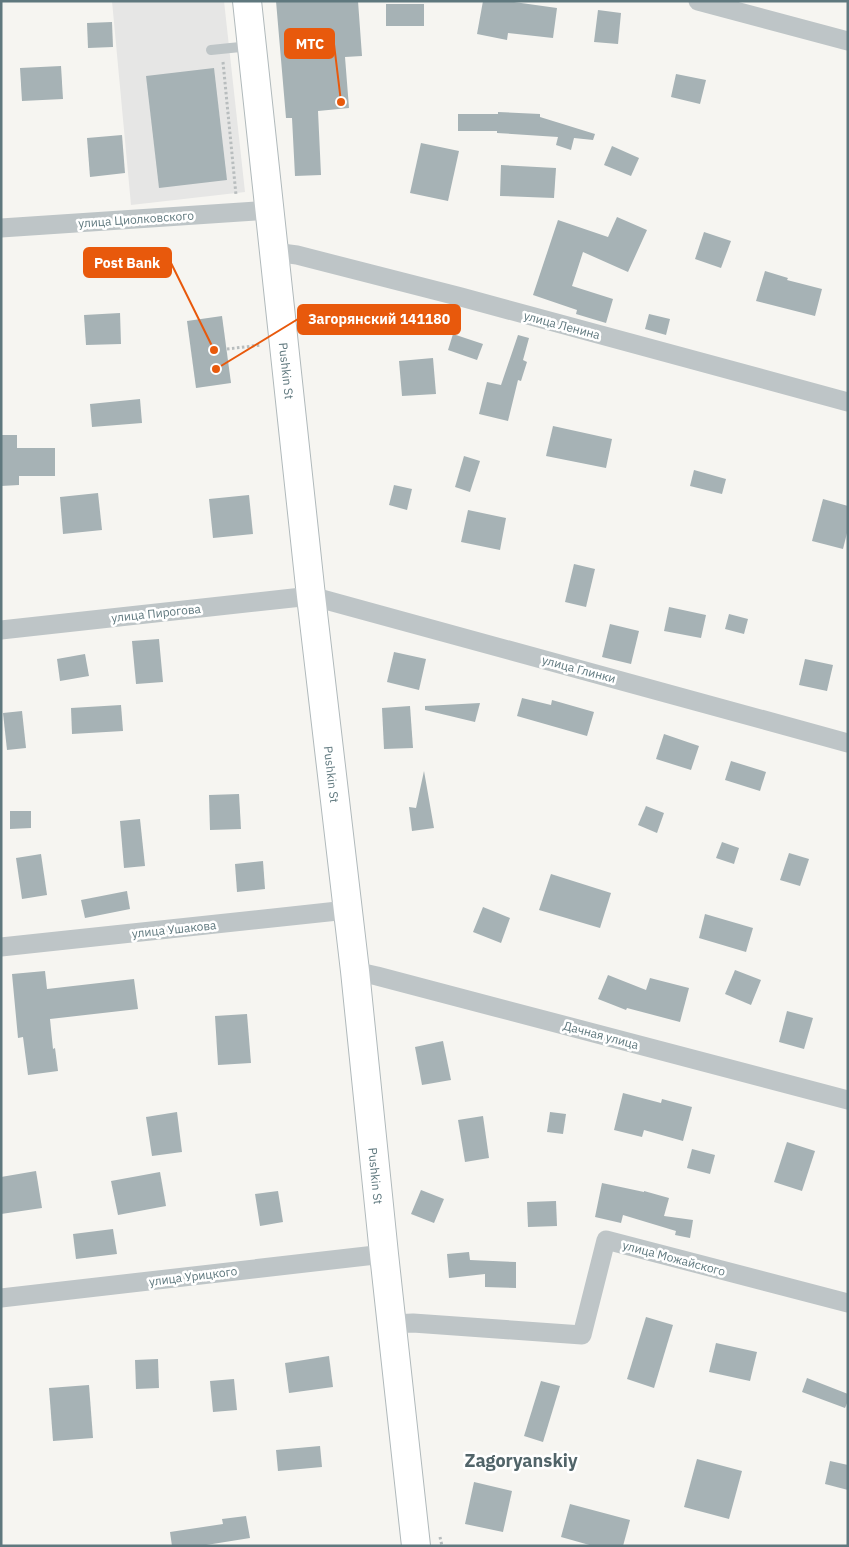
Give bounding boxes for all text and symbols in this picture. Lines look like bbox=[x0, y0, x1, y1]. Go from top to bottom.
callout: МТС bbox=[285, 29, 334, 58]
text: МТС bbox=[296, 35, 324, 53]
street label: улица Циолковского bbox=[78, 207, 195, 231]
callout: Post Bank bbox=[84, 248, 171, 277]
text: Post Bank bbox=[94, 254, 161, 272]
callout: Загорянский 141180 bbox=[298, 305, 460, 334]
street label: улица Ленина bbox=[522, 308, 602, 343]
text: Загорянский 141180 bbox=[308, 310, 450, 328]
street label: Pushkin St bbox=[276, 342, 297, 400]
street label: улица Пирогова bbox=[111, 601, 202, 625]
street label: улица Глинки bbox=[540, 652, 618, 686]
street label: Pushkin St bbox=[321, 745, 343, 804]
street label: улица Ушакова bbox=[131, 917, 218, 941]
street label: Дачная улица bbox=[562, 1018, 641, 1052]
street label: Pushkin St bbox=[366, 1147, 386, 1205]
street label: улица Можайского bbox=[621, 1237, 727, 1279]
street label: улица Урицкого bbox=[148, 1263, 238, 1289]
district label: Zagoryanskiy bbox=[464, 1449, 578, 1472]

